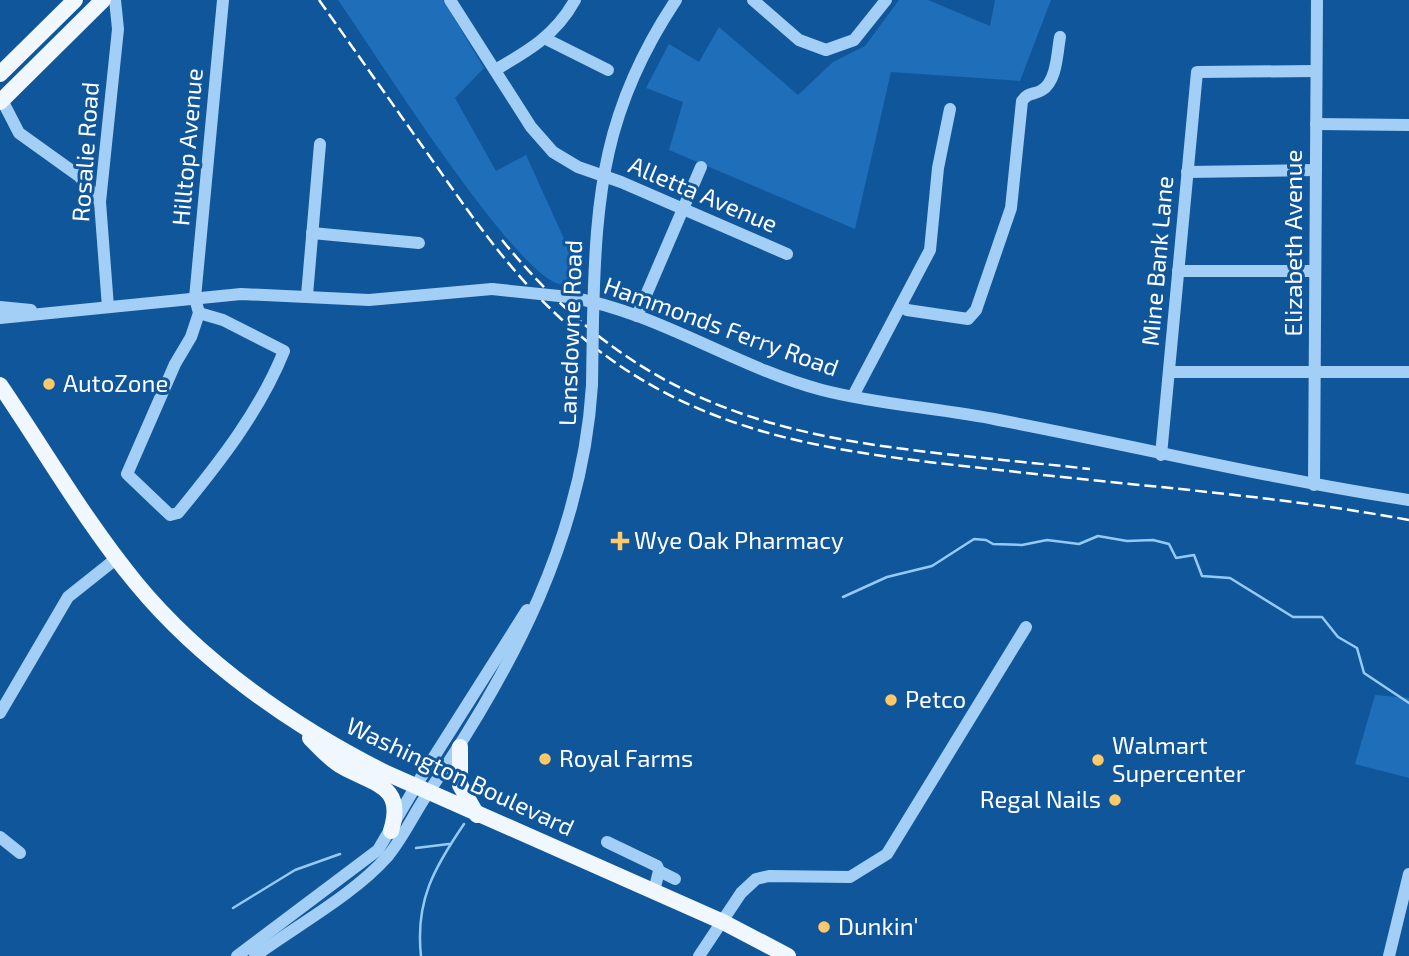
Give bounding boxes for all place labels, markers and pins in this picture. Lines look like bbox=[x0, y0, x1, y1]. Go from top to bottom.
place label: AutoZone bbox=[63, 368, 168, 397]
marker: AutoZone bbox=[41, 376, 57, 392]
place label: Wye Oak Pharmacy bbox=[634, 525, 844, 554]
marker: Wye Oak Pharmacy bbox=[612, 533, 628, 549]
place label: Petco bbox=[905, 684, 966, 713]
marker: Petco bbox=[883, 692, 899, 708]
place label: Walmart Supercenter bbox=[1112, 730, 1246, 787]
place label: Royal Farms bbox=[559, 743, 693, 772]
marker: Royal Farms bbox=[537, 751, 553, 767]
marker: Walmart Supercenter bbox=[1090, 752, 1106, 768]
place label: Regal Nails bbox=[980, 784, 1101, 813]
marker: Regal Nails bbox=[1107, 792, 1123, 808]
place label: Dunkin' bbox=[838, 911, 918, 940]
marker: Dunkin' bbox=[816, 919, 832, 935]

